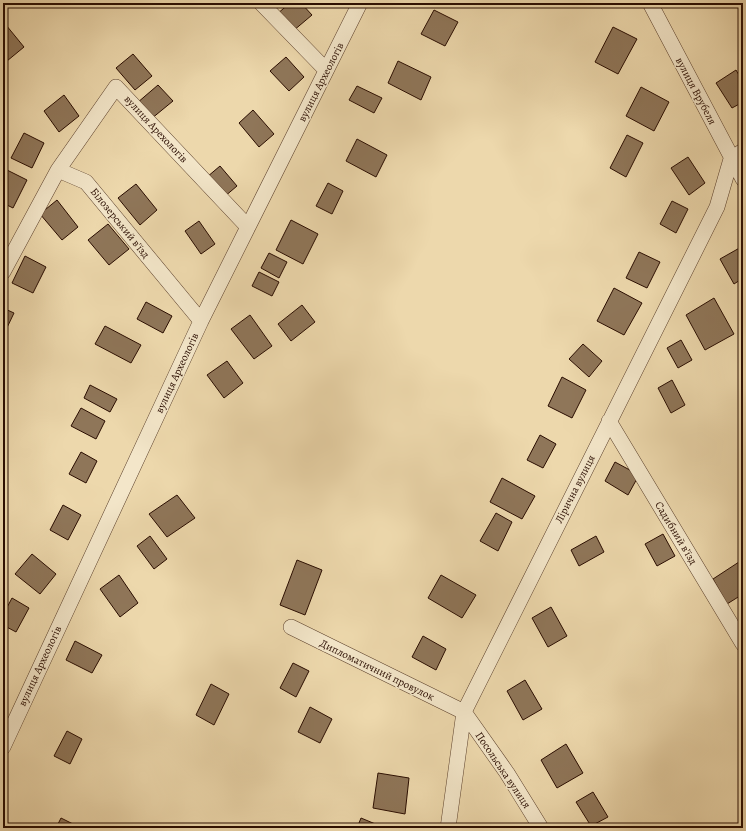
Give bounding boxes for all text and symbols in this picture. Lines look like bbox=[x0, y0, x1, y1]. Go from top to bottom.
street label: вулиця Археологів bbox=[295, 40, 347, 124]
street label: вулиця Врубеля bbox=[672, 55, 720, 127]
street label: вулиця Арехологів bbox=[121, 92, 191, 166]
street label: Білозерський в'їзд bbox=[87, 185, 153, 262]
street label: вулиця Археологів bbox=[152, 330, 202, 416]
street label: Лірична вулиця bbox=[551, 452, 599, 526]
street label: Садибний в’їзд bbox=[651, 499, 701, 568]
street label: вулиця Археологів bbox=[15, 623, 65, 709]
street label: Дипломатичний провулок bbox=[317, 636, 437, 704]
street label: Посольська вулиця bbox=[472, 729, 534, 811]

